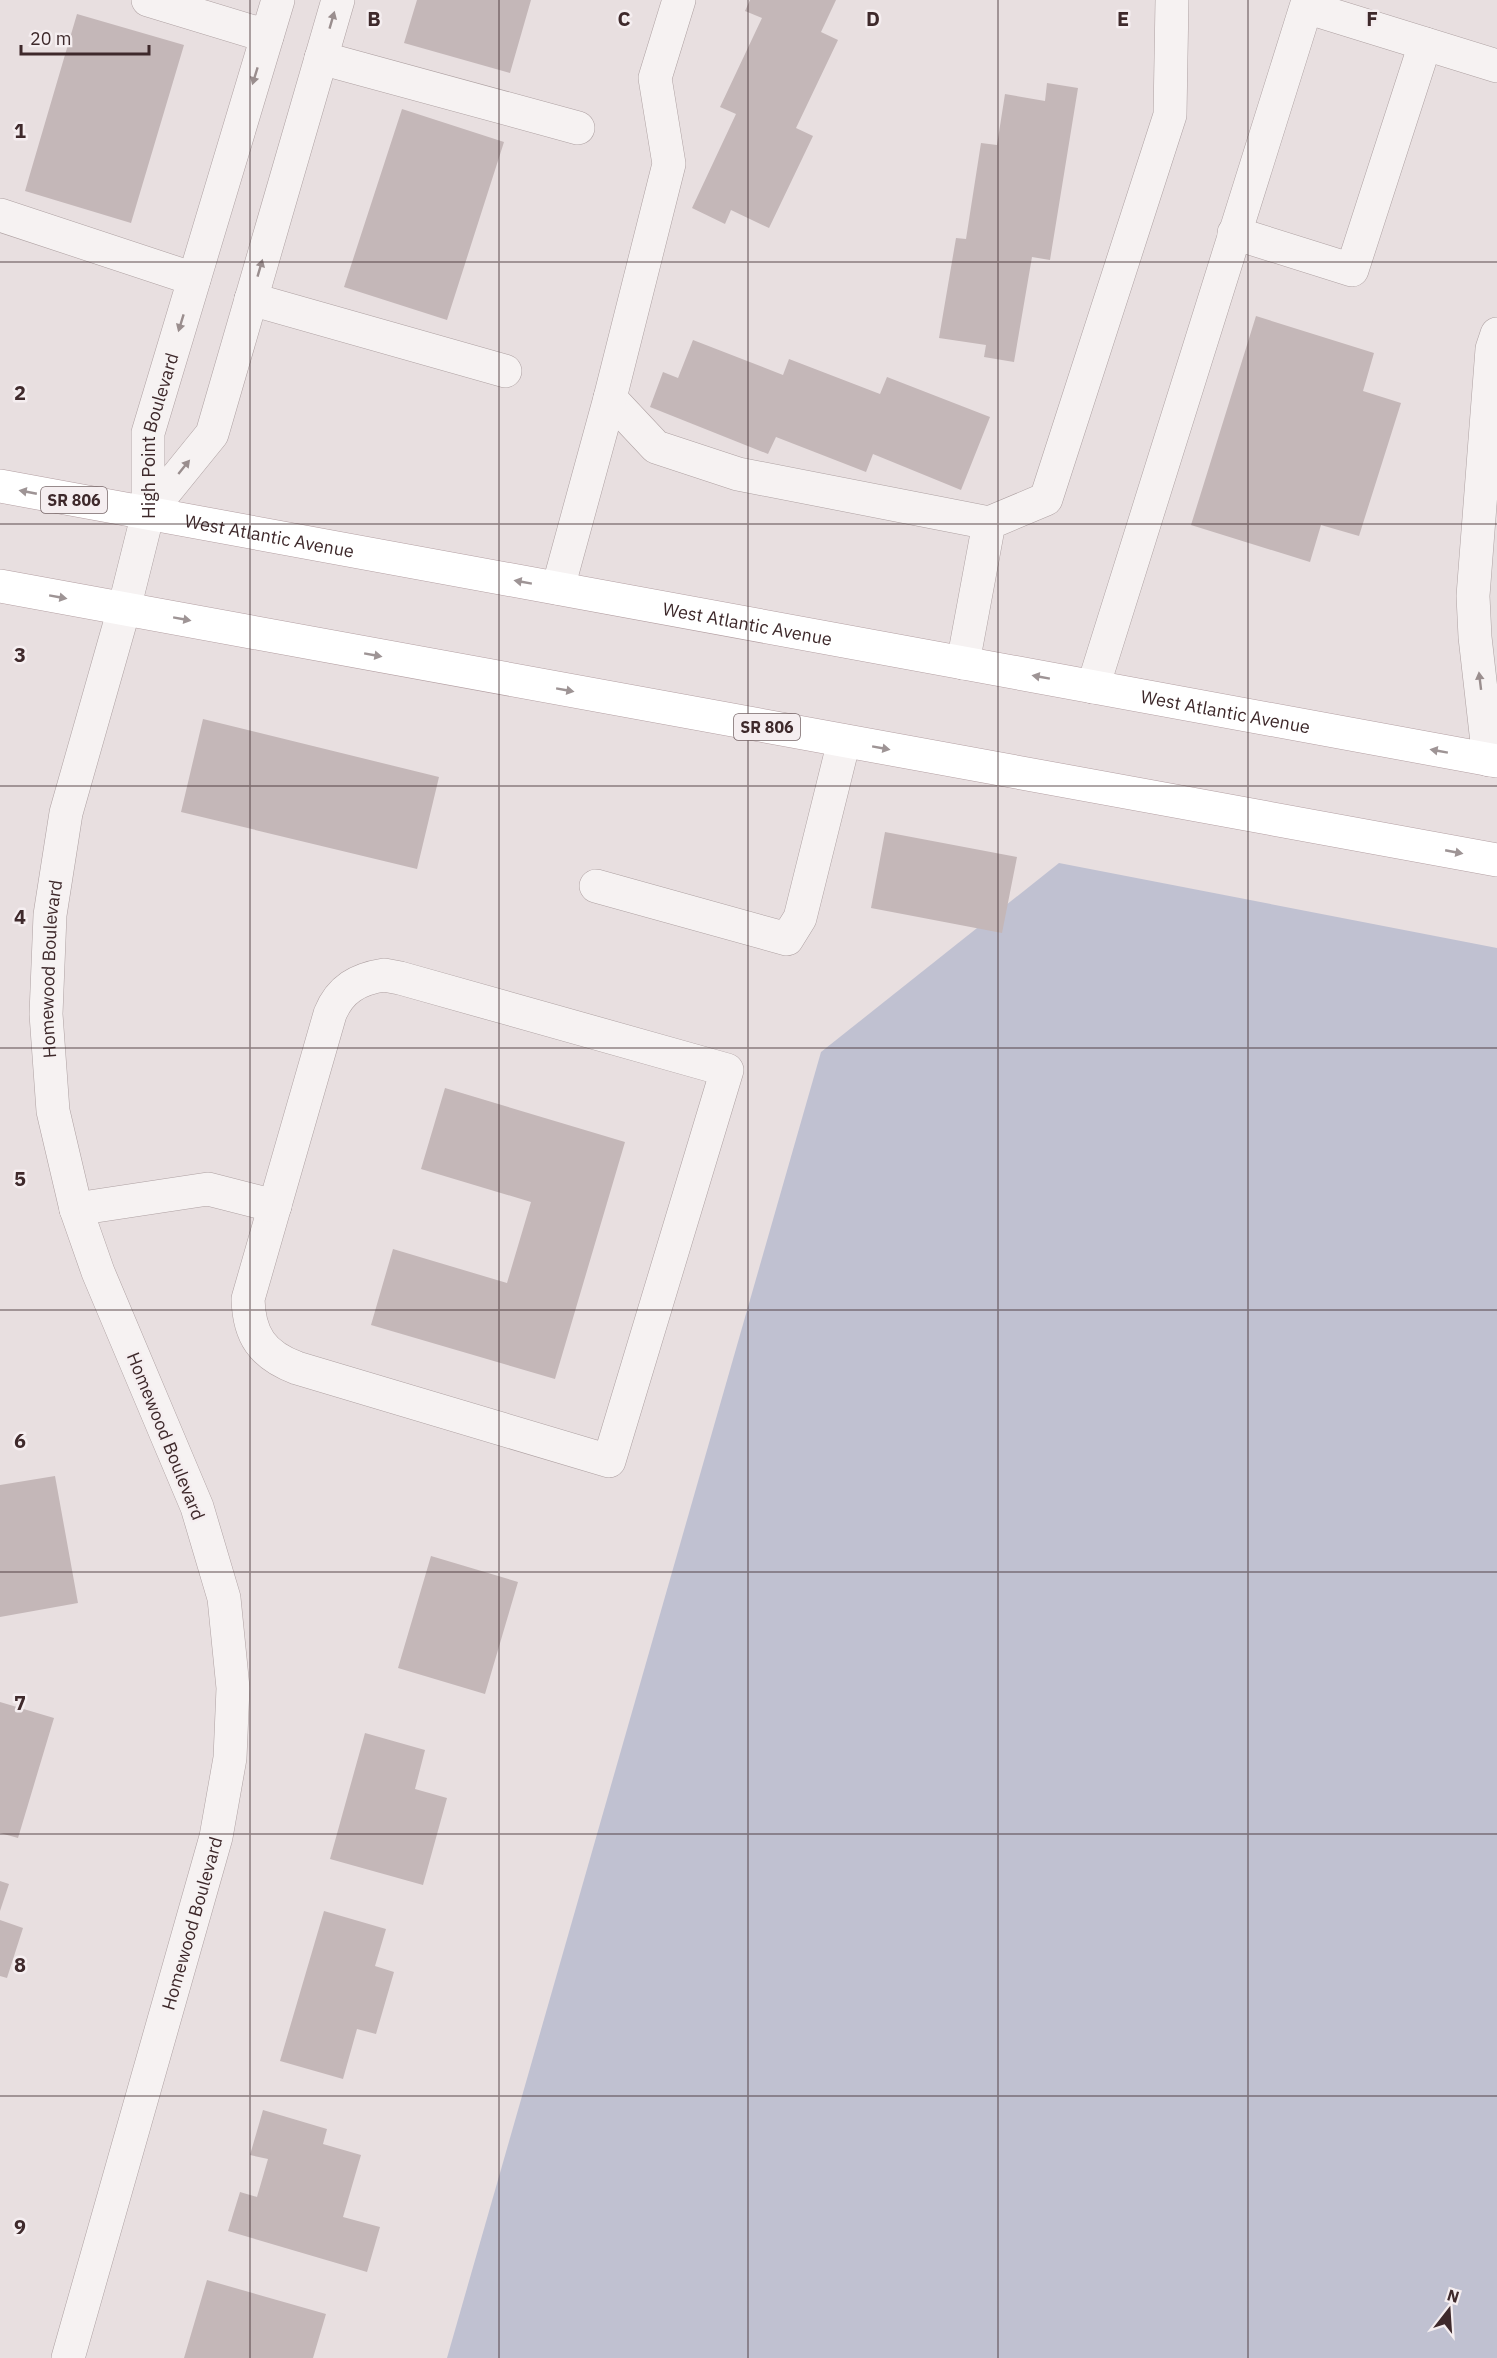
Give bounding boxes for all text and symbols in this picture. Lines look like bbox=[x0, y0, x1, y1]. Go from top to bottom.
text: B bbox=[367, 5, 381, 32]
text: C bbox=[617, 5, 631, 32]
text: D bbox=[866, 5, 880, 32]
text: E bbox=[1117, 5, 1129, 32]
text: F bbox=[1366, 5, 1378, 32]
one-way arrow bbox=[328, 11, 337, 29]
scale bar bbox=[21, 18, 148, 56]
text: 20 m bbox=[30, 27, 72, 50]
one-way arrow bbox=[250, 67, 259, 85]
text: 1 bbox=[14, 117, 26, 144]
one-way arrow bbox=[256, 259, 265, 277]
one-way arrow bbox=[176, 314, 185, 332]
street label: High Point Boulevard bbox=[137, 350, 183, 519]
text: 2 bbox=[14, 379, 26, 406]
one-way arrow bbox=[178, 460, 190, 475]
one-way arrow bbox=[19, 487, 38, 496]
road number: SR 806 bbox=[41, 487, 107, 513]
street label: West Atlantic Avenue bbox=[183, 509, 356, 562]
one-way arrow bbox=[513, 577, 532, 586]
one-way arrow bbox=[48, 592, 67, 601]
street label: West Atlantic Avenue bbox=[661, 596, 834, 650]
one-way arrow bbox=[172, 615, 191, 624]
text: 3 bbox=[14, 641, 26, 668]
one-way arrow bbox=[364, 651, 383, 660]
one-way arrow bbox=[1475, 671, 1485, 690]
one-way arrow bbox=[1031, 672, 1050, 681]
street label: West Atlantic Avenue bbox=[1139, 684, 1312, 738]
one-way arrow bbox=[556, 686, 575, 695]
road number: SR 806 bbox=[734, 714, 800, 740]
one-way arrow bbox=[872, 744, 891, 753]
one-way arrow bbox=[1430, 746, 1449, 755]
one-way arrow bbox=[1444, 848, 1463, 857]
street label: Homewood Boulevard bbox=[34, 878, 67, 1059]
text: 4 bbox=[14, 903, 26, 930]
text: 5 bbox=[14, 1165, 26, 1192]
street label: Homewood Boulevard bbox=[122, 1349, 210, 1523]
text: 6 bbox=[14, 1427, 26, 1454]
text: 7 bbox=[14, 1689, 26, 1716]
street label: Homewood Boulevard bbox=[156, 1834, 227, 2012]
text: 8 bbox=[14, 1951, 26, 1978]
text: 9 bbox=[14, 2213, 26, 2240]
north arrow bbox=[1419, 2280, 1479, 2340]
text: N bbox=[1445, 2284, 1462, 2307]

